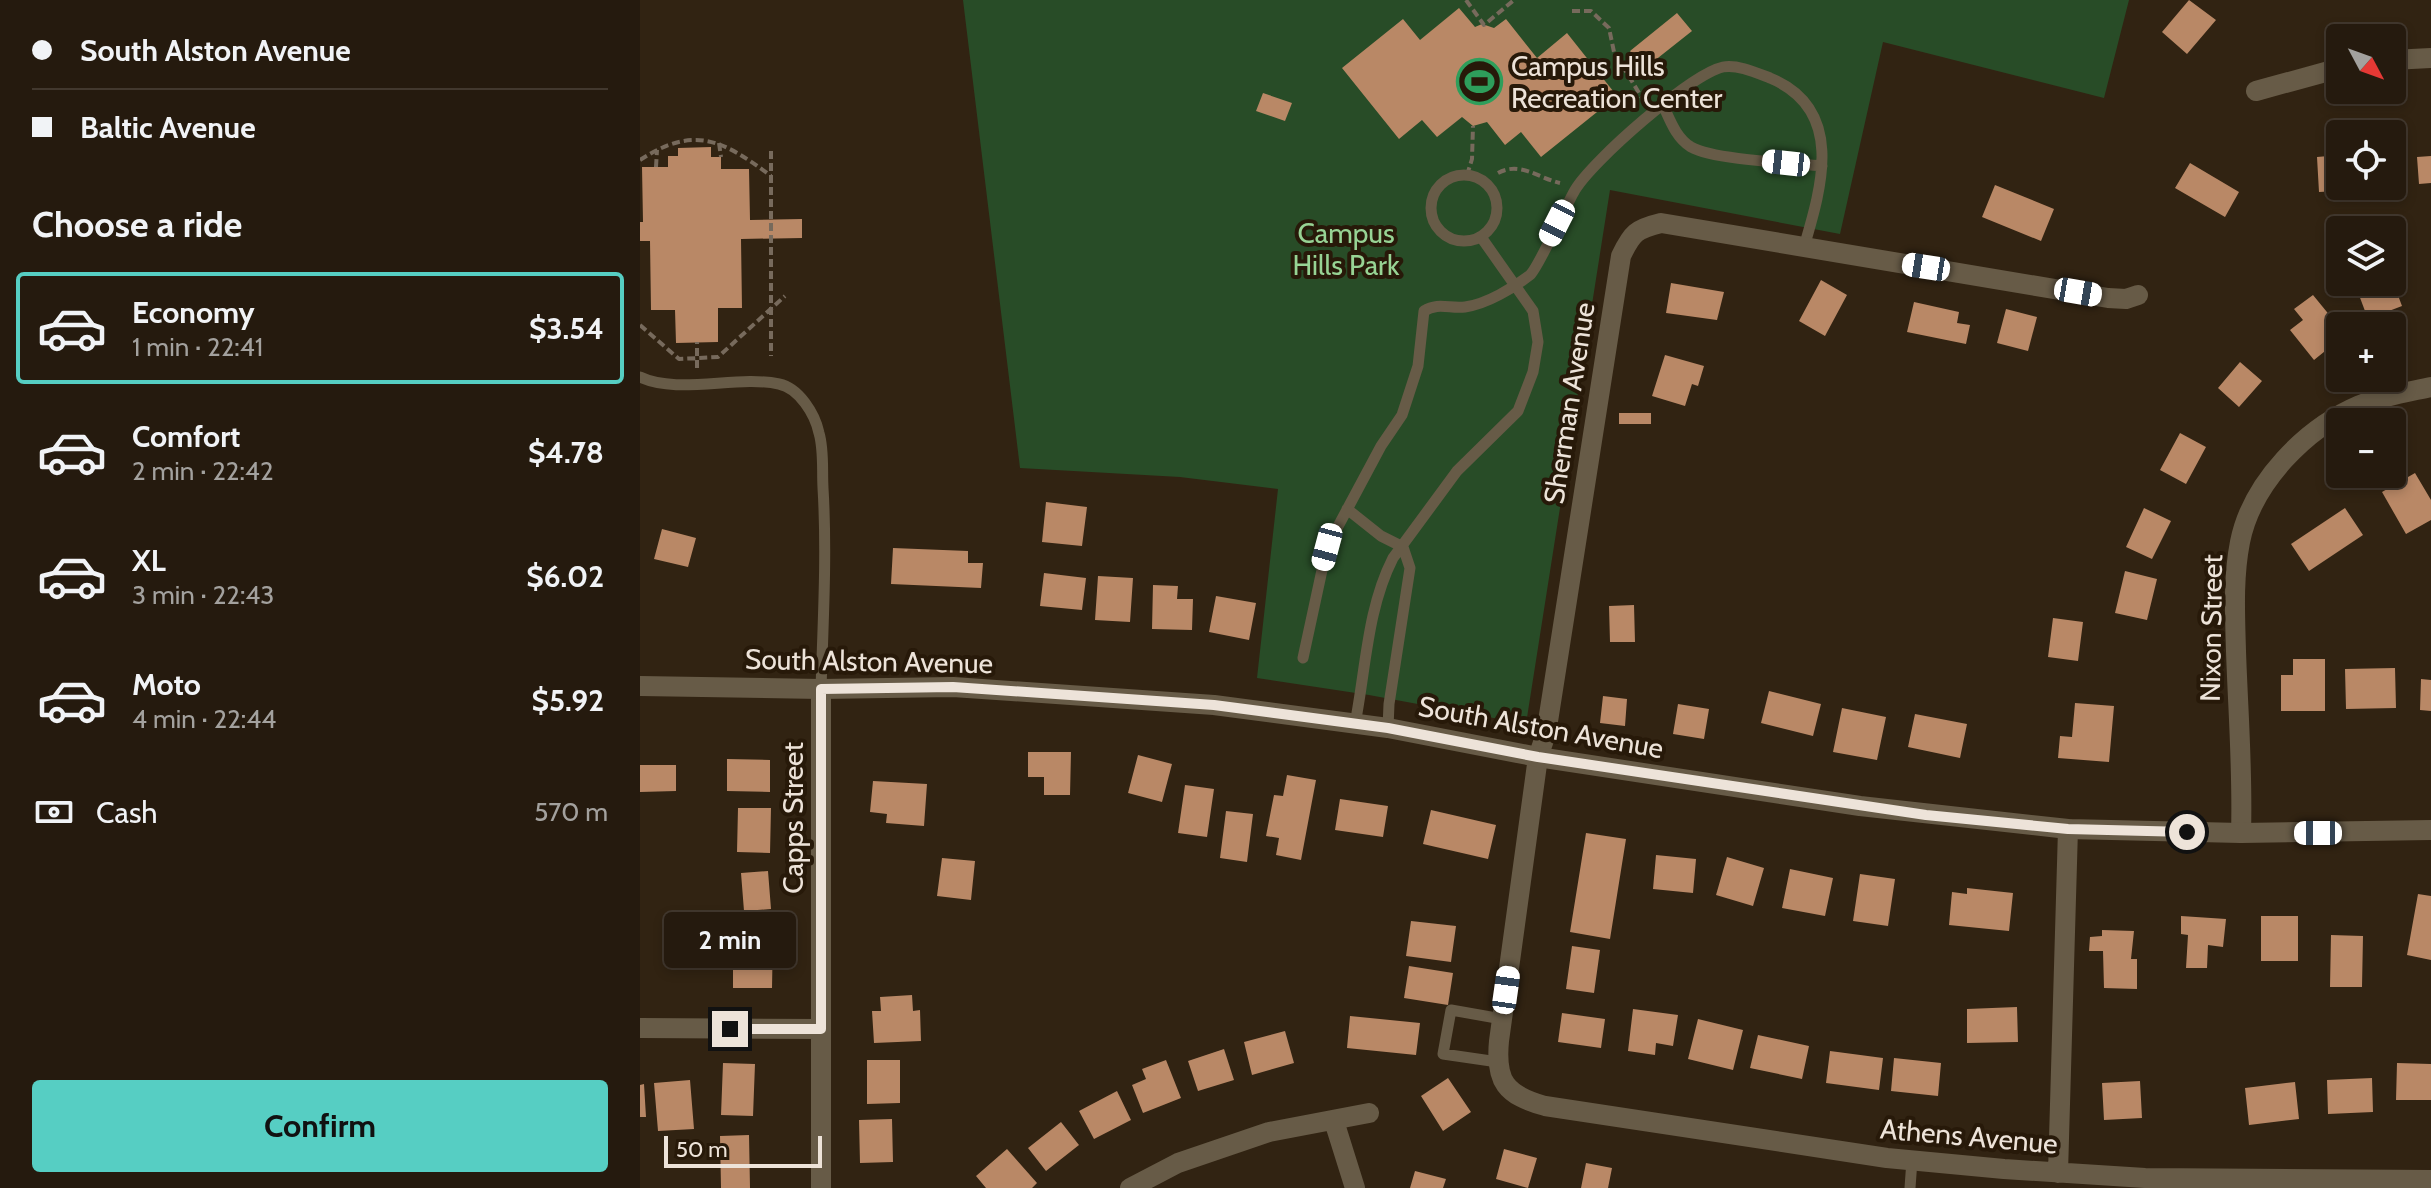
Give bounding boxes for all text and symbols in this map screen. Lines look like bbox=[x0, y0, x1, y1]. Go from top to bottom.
north arrow bbox=[2326, 24, 2406, 104]
map controls bbox=[2326, 24, 2406, 488]
text: South Alston Avenue bbox=[80, 32, 351, 69]
place label: Campus Hills Recreation Center bbox=[1511, 49, 1722, 115]
sports icon: Campus Hills Recreation Center bbox=[1456, 58, 1504, 106]
text: Baltic Avenue bbox=[80, 109, 256, 146]
button: locate bbox=[2326, 120, 2406, 200]
car bbox=[1761, 149, 1811, 177]
car bbox=[1535, 196, 1579, 250]
text: Choose a ride bbox=[32, 202, 242, 246]
park label: Campus Hills Park bbox=[1292, 216, 1400, 282]
button: layers bbox=[2326, 216, 2406, 296]
car bbox=[1900, 251, 1952, 283]
car bbox=[2052, 276, 2104, 308]
icon: car bbox=[36, 292, 108, 364]
text: Economy bbox=[132, 294, 255, 331]
street label: Sherman Avenue bbox=[1536, 300, 1602, 506]
text: $3.54 bbox=[529, 310, 604, 347]
button: + bbox=[2326, 312, 2406, 392]
text: 1 min · 22:41 bbox=[132, 331, 263, 363]
button: − bbox=[2326, 408, 2406, 488]
icon: car bbox=[36, 416, 108, 488]
text: Comfort bbox=[132, 418, 240, 455]
text: $4.78 bbox=[528, 434, 604, 471]
text: 2 min · 22:42 bbox=[132, 455, 274, 487]
car bbox=[1309, 521, 1345, 573]
icon: car bbox=[36, 540, 108, 612]
text: XL bbox=[132, 542, 166, 579]
street label: Nixon Street bbox=[2193, 554, 2229, 702]
text: $6.02 bbox=[526, 558, 604, 595]
text: 3 min · 22:43 bbox=[132, 579, 274, 611]
street label: South Alston Avenue bbox=[745, 642, 993, 680]
icon: car bbox=[36, 664, 108, 736]
text: Moto bbox=[132, 666, 201, 703]
text: $5.92 bbox=[532, 682, 604, 719]
street label: South Alston Avenue bbox=[1416, 689, 1666, 765]
text: 4 min · 22:44 bbox=[132, 703, 276, 735]
street label: Capps Street bbox=[776, 742, 810, 894]
icon: cash bbox=[32, 790, 76, 834]
text: Cash bbox=[96, 794, 158, 831]
text: 570 m bbox=[534, 796, 608, 828]
route start bbox=[2169, 814, 2205, 850]
car bbox=[2294, 821, 2342, 845]
callout: 2 min bbox=[664, 913, 796, 969]
text: 2 min bbox=[699, 924, 761, 956]
car bbox=[1491, 965, 1521, 1015]
route end bbox=[712, 1011, 748, 1047]
button: Confirm bbox=[32, 1080, 608, 1172]
street label: Athens Avenue bbox=[1879, 1111, 2059, 1161]
scale bar bbox=[664, 1132, 822, 1168]
text: 50 m bbox=[676, 1136, 728, 1163]

